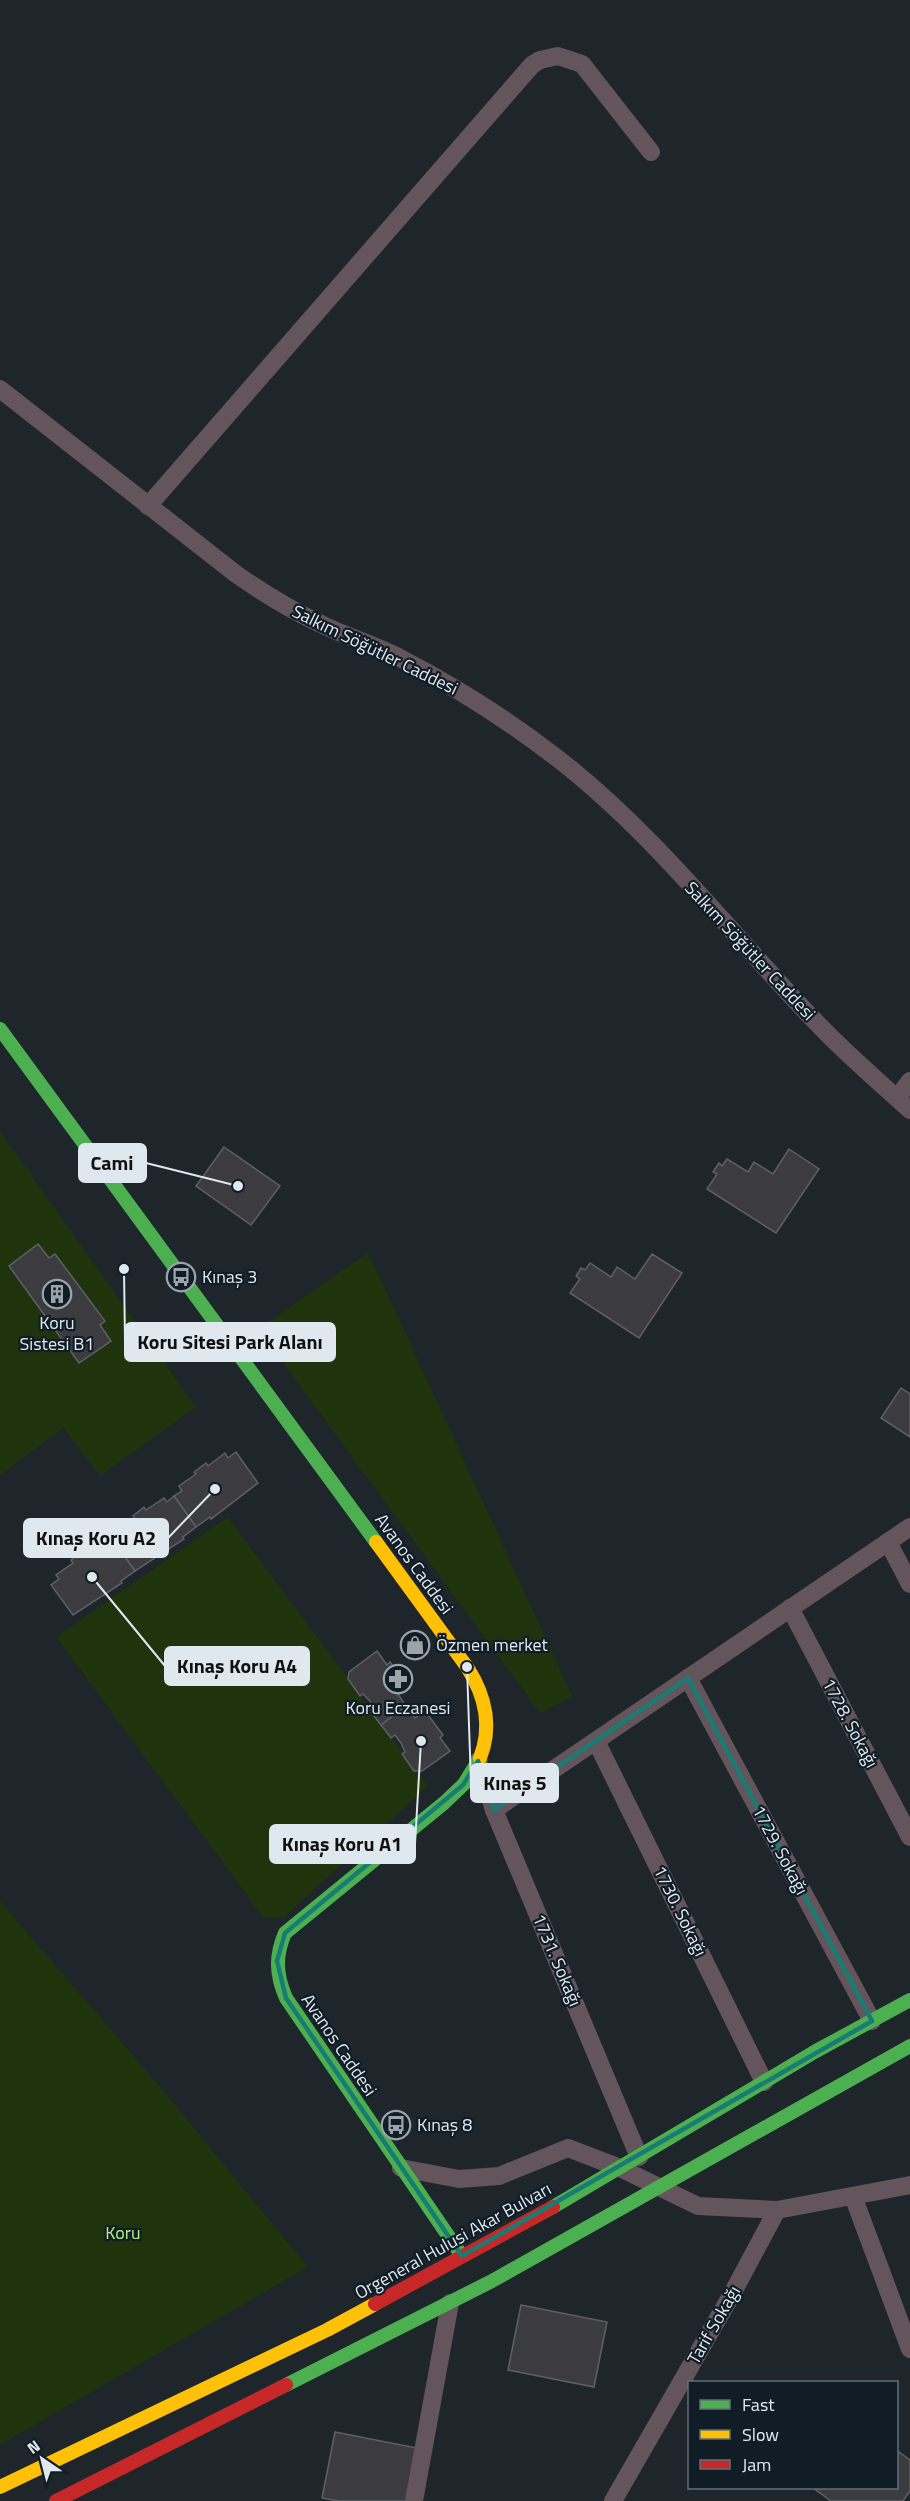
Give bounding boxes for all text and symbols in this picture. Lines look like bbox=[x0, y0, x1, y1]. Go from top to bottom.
street label: Salkım Söğütler Caddesi bbox=[288, 598, 463, 701]
street label: Salkım Söğütler Caddesi bbox=[679, 875, 822, 1026]
callout: Cami bbox=[79, 1144, 146, 1182]
text: Cami bbox=[90, 1147, 134, 1178]
bus stop icon: Kınaş 3 bbox=[165, 1261, 197, 1293]
place label: Kınaş 3 bbox=[202, 1263, 257, 1290]
building icon: Koru Sistesi B1 bbox=[41, 1278, 73, 1310]
place label: Koru Sistesi B1 bbox=[20, 1309, 94, 1357]
callout: Koru Sitesi Park Alanı bbox=[125, 1323, 335, 1361]
text: Koru Sitesi Park Alanı bbox=[137, 1326, 323, 1357]
street label: Avanos Caddesi bbox=[369, 1508, 460, 1620]
callout: Kınaş Koru A2 bbox=[24, 1519, 168, 1557]
text: Kınaş Koru A2 bbox=[36, 1522, 156, 1553]
shop icon: Özmen merket bbox=[399, 1629, 431, 1661]
place label: Özmen merket bbox=[436, 1631, 549, 1658]
callout: Kınaş Koru A4 bbox=[165, 1647, 309, 1685]
text: Kınaş Koru A4 bbox=[177, 1650, 297, 1681]
pharmacy icon: Koru Eczanesi bbox=[382, 1663, 414, 1695]
street label: 1728. Sokağı bbox=[815, 1673, 885, 1772]
place label: Koru Eczanesi bbox=[345, 1694, 451, 1721]
callout: Kınaş 5 bbox=[471, 1764, 558, 1802]
text: Kınaş 5 bbox=[483, 1767, 547, 1798]
street label: 1729. Sokağı bbox=[745, 1800, 815, 1899]
callout: Kınaş Koru A1 bbox=[270, 1825, 415, 1863]
text: Kınaş Koru A1 bbox=[282, 1828, 402, 1859]
street label: 1730. Sokağı bbox=[647, 1861, 714, 1961]
street label: 1731. Sokağı bbox=[526, 1909, 589, 2010]
street label: Avanos Caddesi bbox=[295, 1988, 384, 2101]
bus stop icon: Kınaş 8 bbox=[380, 2109, 412, 2141]
place label: Kınaş 8 bbox=[417, 2111, 472, 2138]
street label: Orgeneral Hulusi Akar Bulvarı bbox=[349, 2175, 556, 2306]
park label: Koru bbox=[105, 2219, 141, 2246]
street label: Tarif Sokağı bbox=[680, 2280, 747, 2369]
legend bbox=[688, 2381, 898, 2489]
text: Fast bbox=[742, 2391, 775, 2418]
text: Slow bbox=[742, 2421, 779, 2448]
north arrow bbox=[12, 2429, 72, 2489]
text: N bbox=[22, 2434, 45, 2460]
text: Jam bbox=[742, 2451, 771, 2478]

